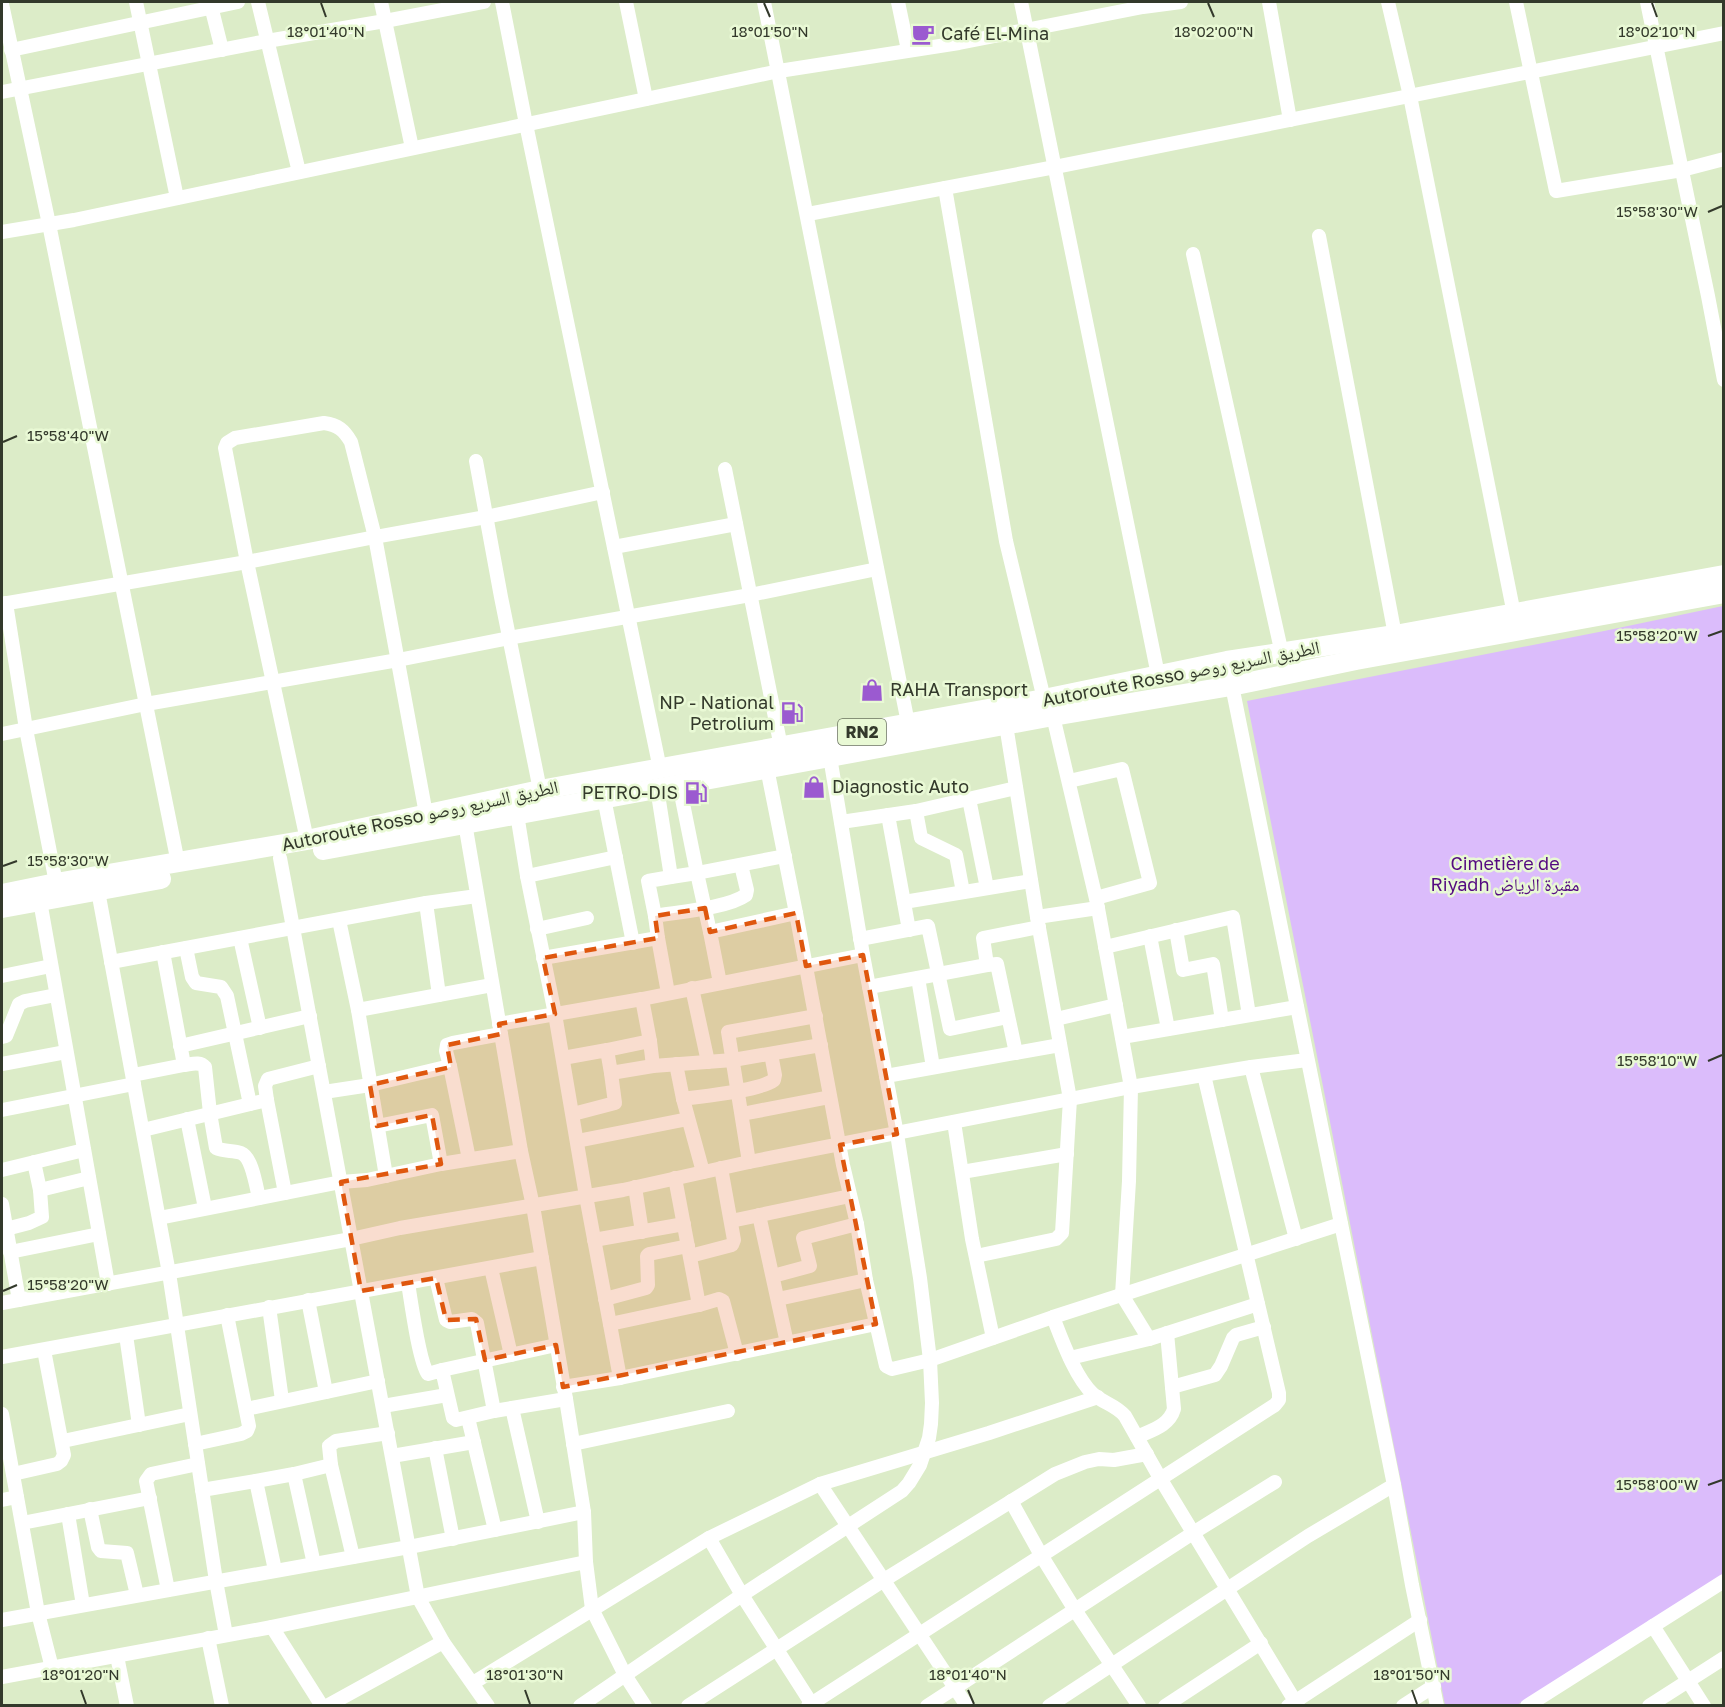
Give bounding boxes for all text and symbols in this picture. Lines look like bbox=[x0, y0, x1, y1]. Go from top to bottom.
cafe icon: Café El-Mina bbox=[910, 21, 936, 47]
text: 18°01'40"N bbox=[287, 22, 365, 40]
text: 18°01'50"N bbox=[731, 22, 809, 40]
place label: Café El-Mina bbox=[941, 22, 1049, 44]
text: 18°02'00"N bbox=[1174, 22, 1254, 40]
text: 18°02'10"N bbox=[1618, 22, 1696, 40]
text: 15°58'30"W bbox=[1616, 202, 1698, 220]
text: 15°58'40"W bbox=[27, 426, 109, 444]
text: 15°58'20"W bbox=[1616, 626, 1698, 644]
street label: Autoroute Rosso الطريق السريع روصو bbox=[1040, 635, 1322, 713]
shop icon: RAHA Transport bbox=[859, 677, 885, 703]
place label: RAHA Transport bbox=[890, 678, 1028, 700]
place label: NP - National Petrolium bbox=[659, 691, 774, 734]
fuel station icon: NP - National Petrolium bbox=[779, 700, 805, 726]
road number: RN2 bbox=[838, 719, 886, 745]
shop icon: Diagnostic Auto bbox=[801, 774, 827, 800]
street label: Autoroute Rosso الطريق السريع روصو bbox=[280, 775, 560, 857]
place label: Diagnostic Auto bbox=[832, 775, 969, 797]
fuel station icon: PETRO-DIS bbox=[683, 780, 709, 806]
place label: PETRO-DIS bbox=[582, 781, 678, 803]
text: 15°58'30"W bbox=[27, 851, 109, 869]
park label: Cimetière de Riyadh مقبرة الرياض bbox=[1431, 852, 1579, 896]
text: 15°58'10"W bbox=[1617, 1051, 1697, 1069]
text: 15°58'20"W bbox=[27, 1275, 109, 1293]
text: 15°58'00"W bbox=[1616, 1475, 1698, 1493]
text: 18°01'20"N bbox=[42, 1665, 120, 1683]
text: 18°01'30"N bbox=[486, 1665, 564, 1683]
text: 18°01'40"N bbox=[929, 1665, 1007, 1683]
text: 18°01'50"N bbox=[1373, 1665, 1451, 1683]

